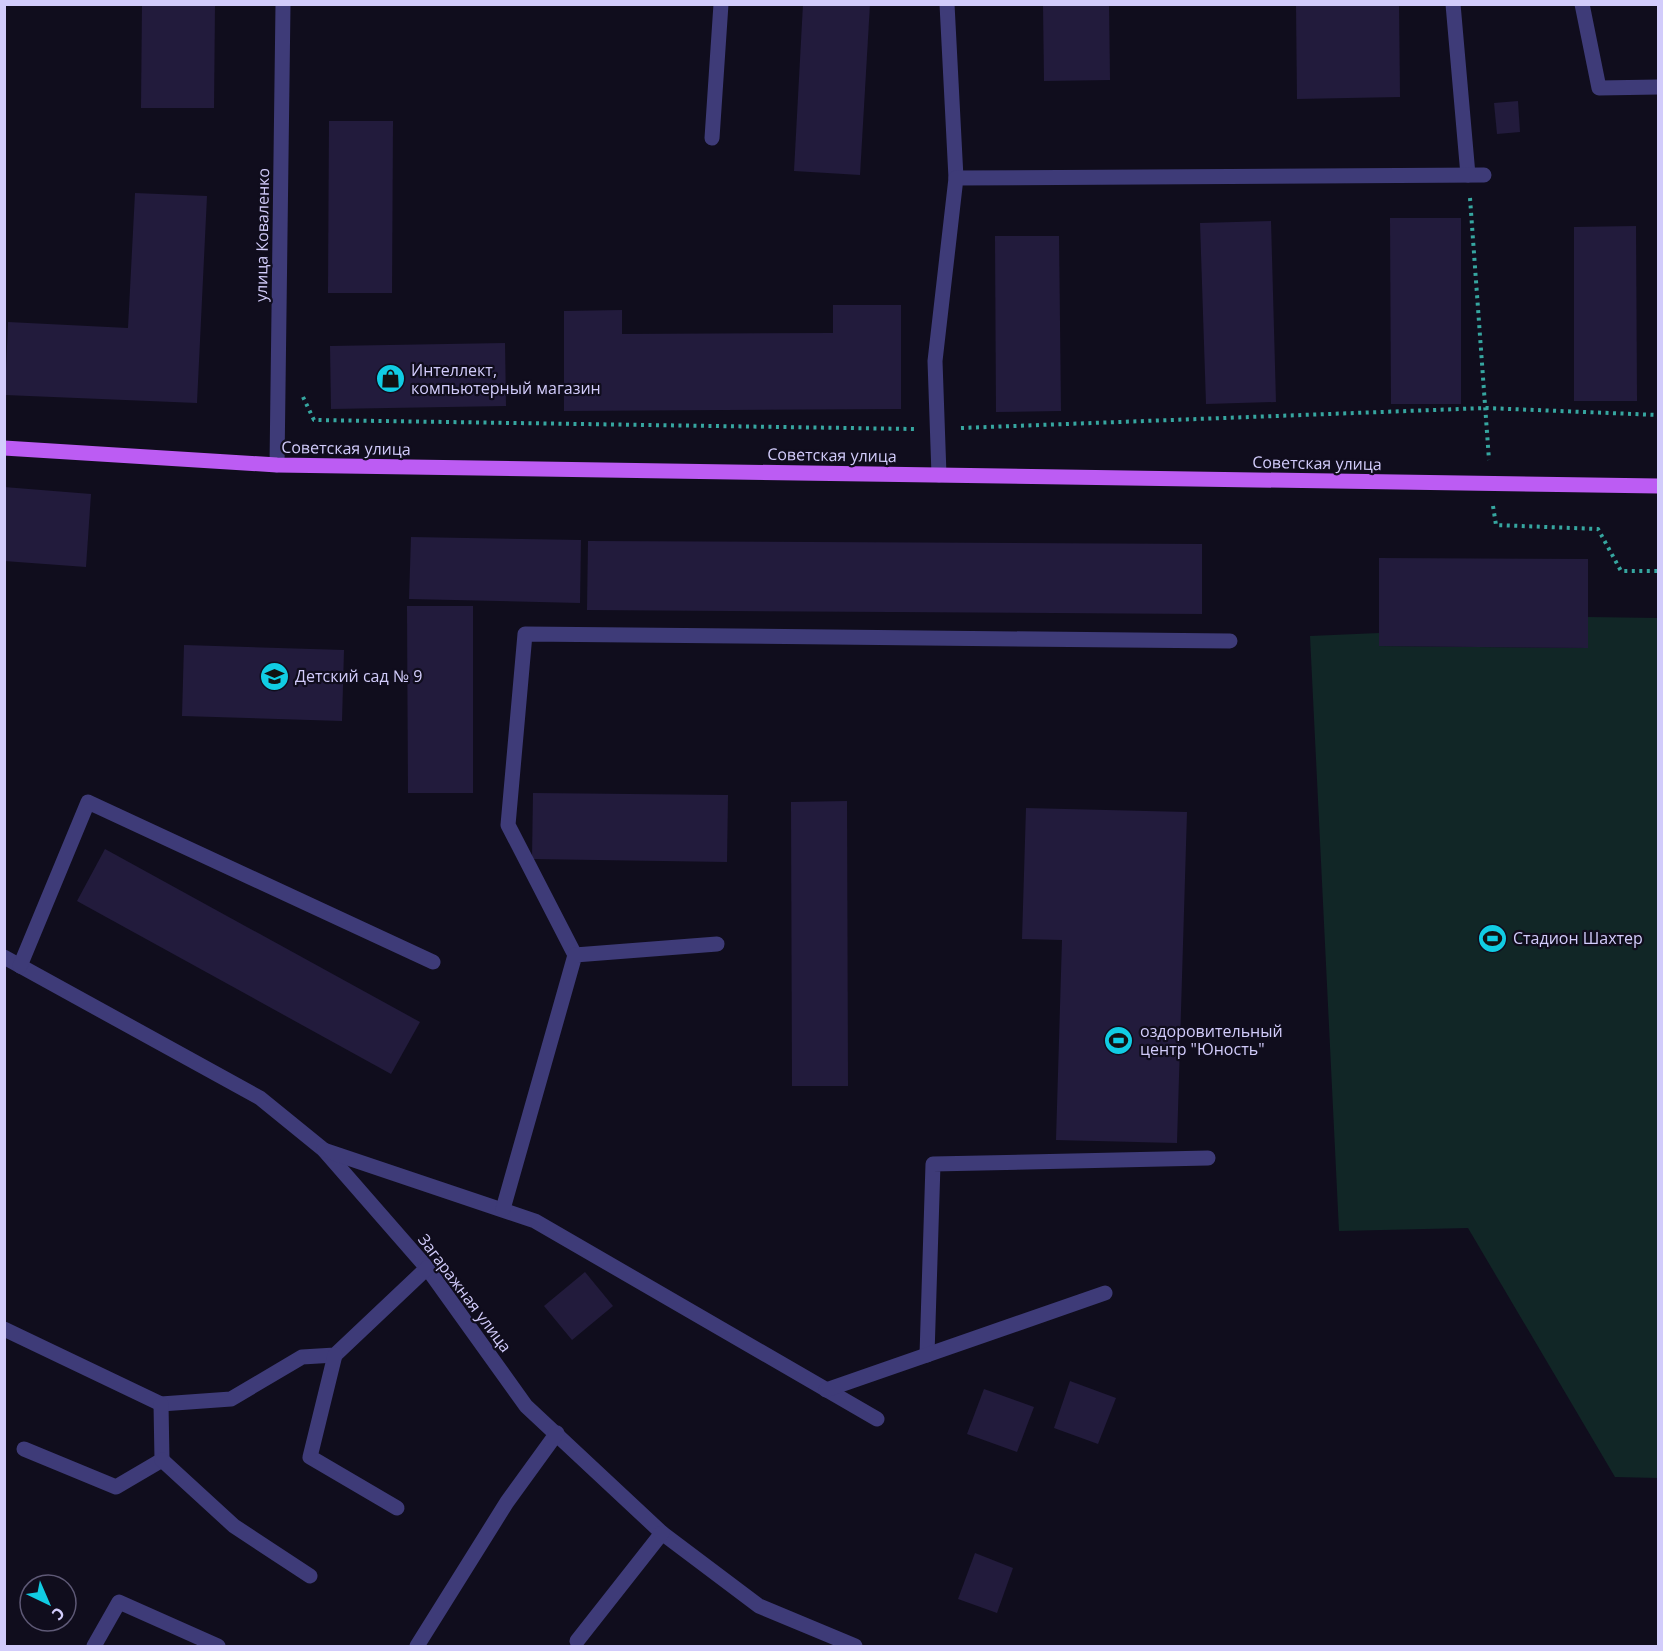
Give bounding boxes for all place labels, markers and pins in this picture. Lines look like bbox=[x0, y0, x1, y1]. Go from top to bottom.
place label: Интеллект, компьютерный магазин bbox=[411, 359, 601, 399]
shop icon: Интеллект, компьютерный магазин bbox=[374, 363, 406, 395]
school or university icon: Детский сад № 9 bbox=[258, 660, 290, 692]
place label: Детский сад № 9 bbox=[295, 665, 422, 687]
sports icon: Стадион Шахтер bbox=[1476, 922, 1508, 954]
place label: Стадион Шахтер bbox=[1513, 927, 1643, 949]
place label: оздоровительный центр "Юность" bbox=[1140, 1020, 1283, 1060]
sports icon: оздоровительный центр "Юность" bbox=[1103, 1024, 1135, 1056]

